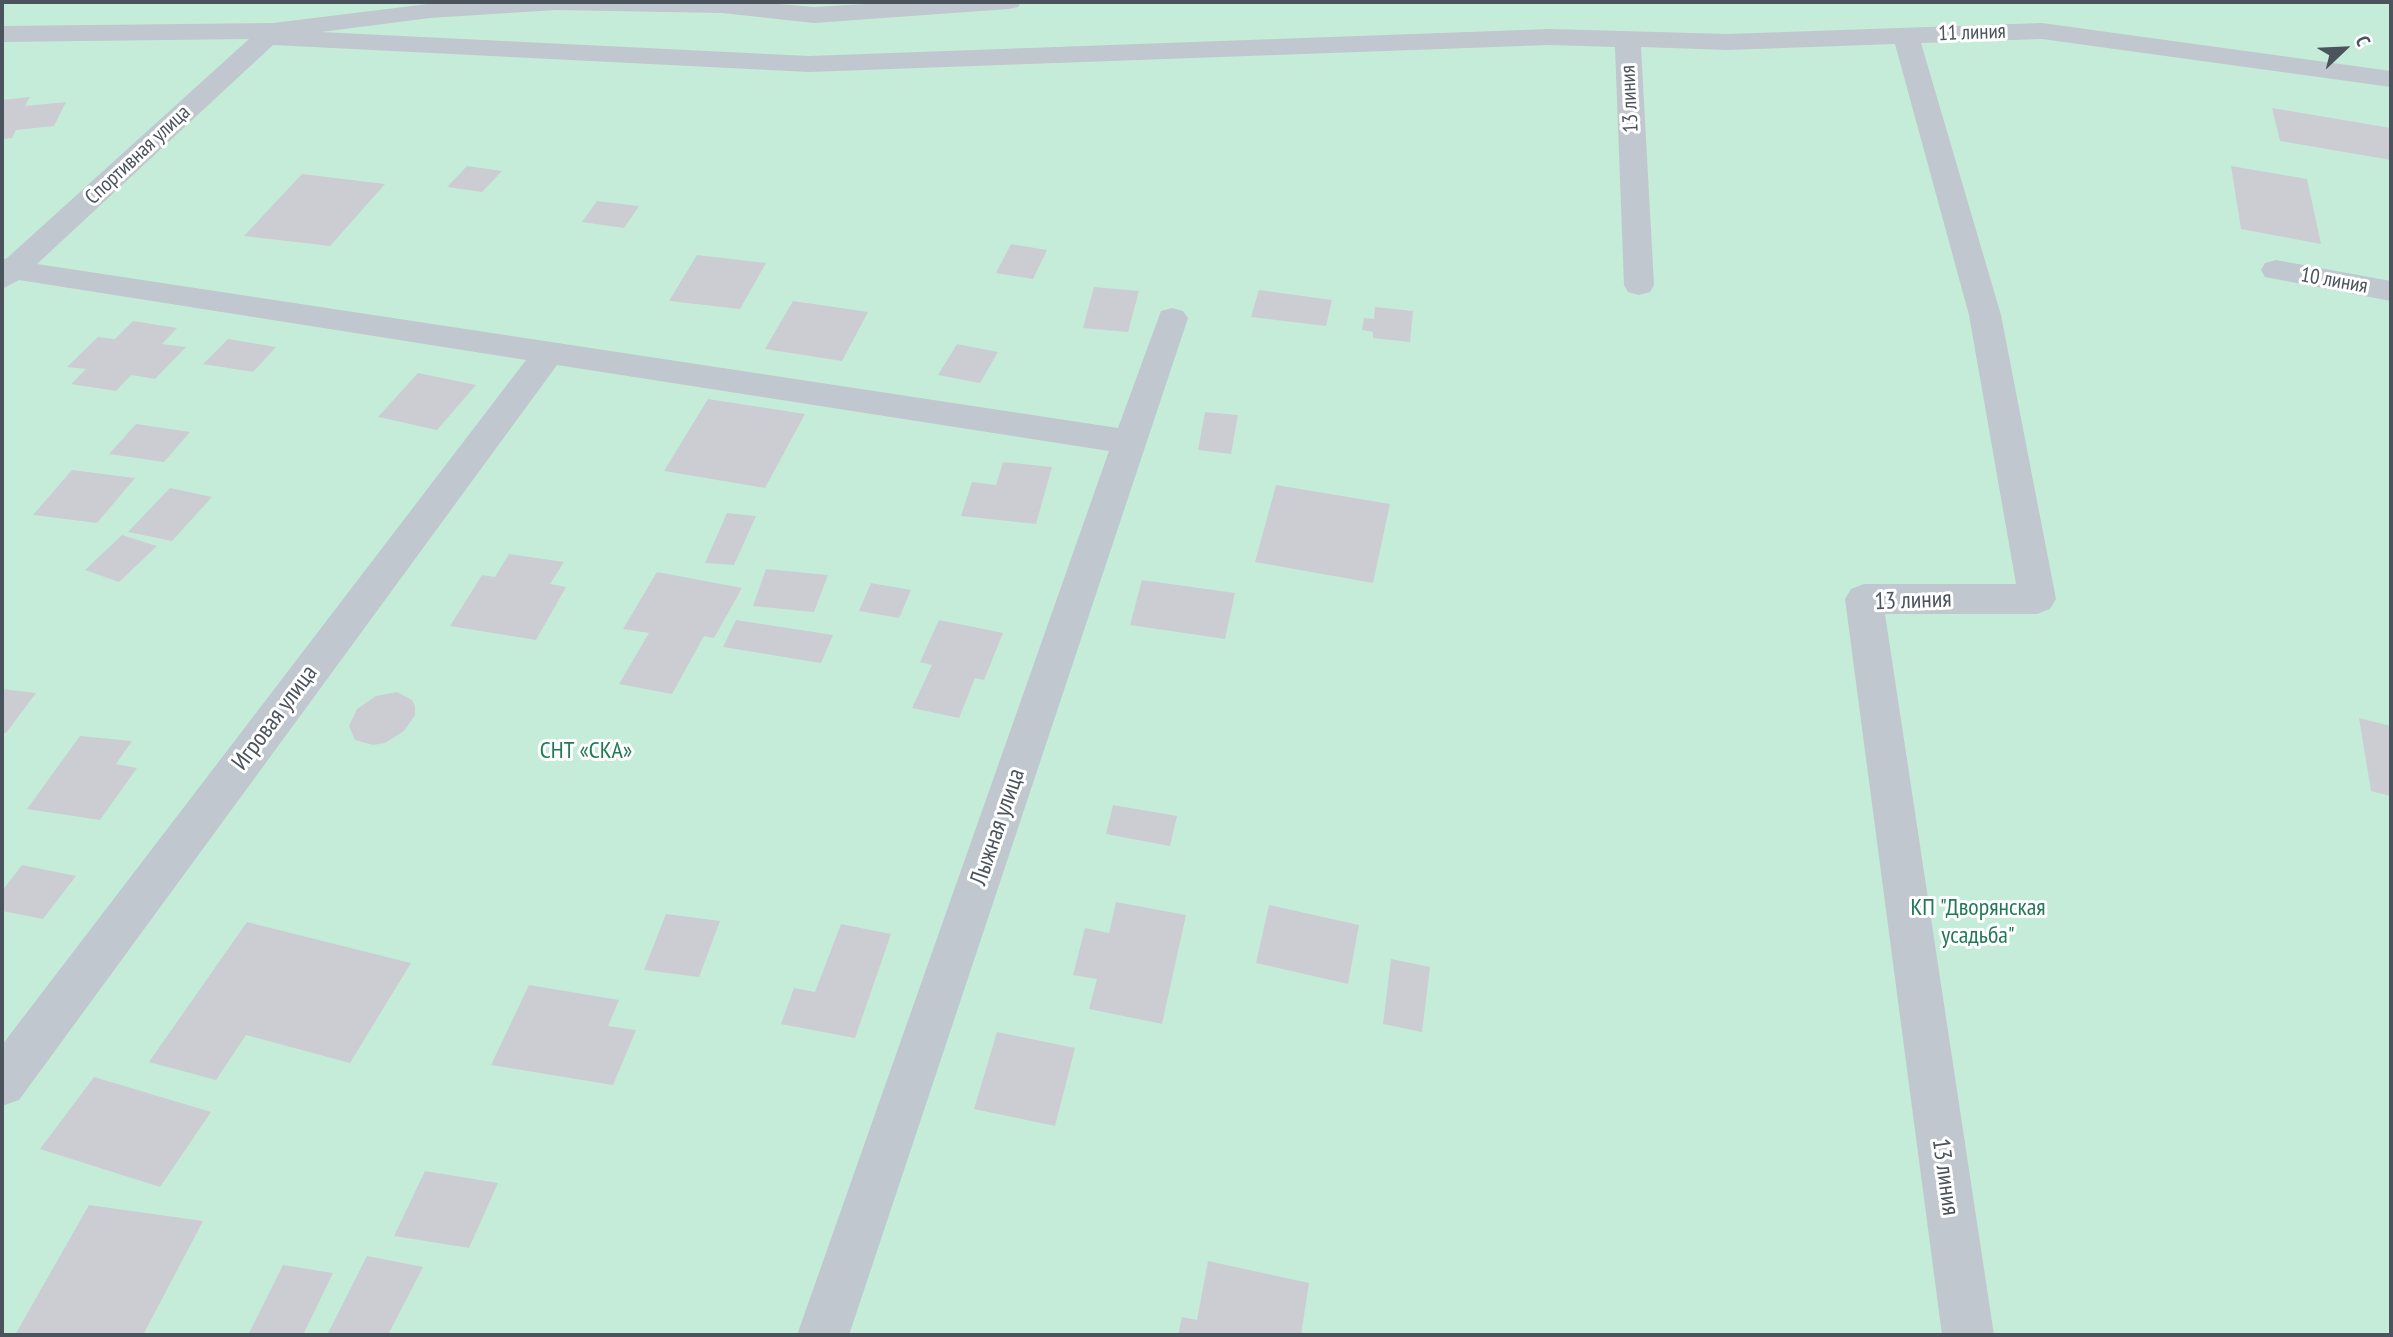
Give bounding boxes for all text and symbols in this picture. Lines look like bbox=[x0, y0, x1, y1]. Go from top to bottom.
north arrow bbox=[2309, 14, 2379, 84]
street label: 11 линия bbox=[1938, 19, 2006, 47]
text: С bbox=[2351, 32, 2376, 49]
street label: 13 линия bbox=[1616, 65, 1644, 133]
street label: Спортивная улица bbox=[80, 100, 196, 210]
street label: 10 линия bbox=[2299, 263, 2369, 299]
street label: 13 линия bbox=[1874, 585, 1952, 617]
street label: Игровая улица bbox=[226, 660, 324, 776]
park label: СНТ «СКА» bbox=[540, 737, 632, 765]
street label: Лыжная улица bbox=[965, 765, 1031, 889]
park label: КП "Дворянская усадьба" bbox=[1910, 894, 2046, 950]
street label: 13 линия bbox=[1925, 1137, 1965, 1217]

